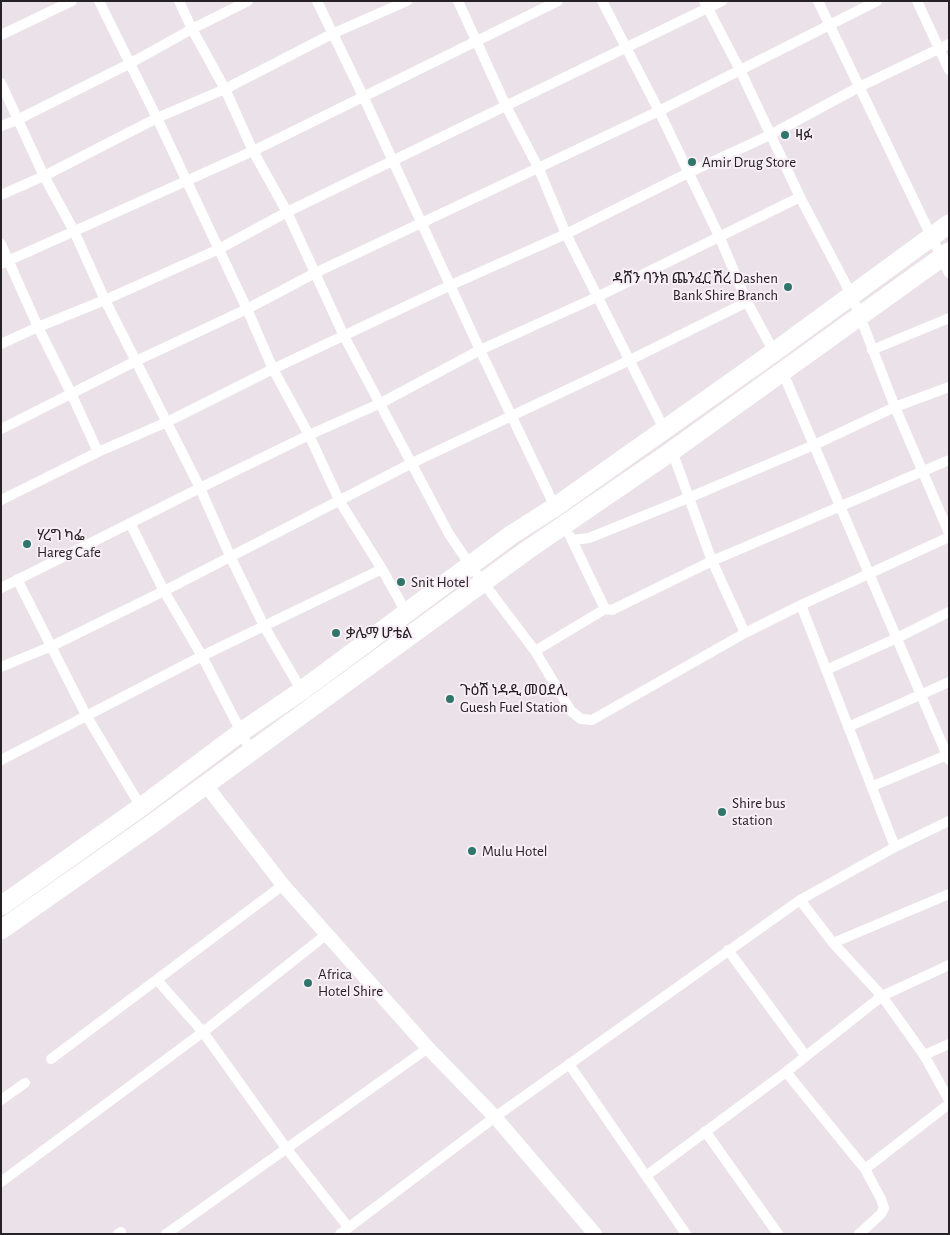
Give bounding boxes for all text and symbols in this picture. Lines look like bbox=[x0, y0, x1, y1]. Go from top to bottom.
place label: ዛፉ bbox=[795, 126, 812, 144]
marker: ዛፉ bbox=[779, 129, 791, 141]
place label: Amir Drug Store bbox=[702, 153, 796, 171]
marker: Amir Drug Store bbox=[686, 156, 698, 168]
place label: ዳሸን ባንክ ጨንፈር ሽረ Dashen Bank Shire Branch bbox=[613, 269, 778, 304]
marker: ዳሸን ባንክ ጨንፈር ሽረ Dashen Bank Shire Branch bbox=[782, 281, 794, 293]
place label: ሃረግ ካፌ Hareg Cafe bbox=[37, 526, 101, 561]
marker: ሃረግ ካፌ Hareg Cafe bbox=[21, 538, 33, 550]
place label: Snit Hotel bbox=[411, 573, 469, 591]
marker: Snit Hotel bbox=[395, 576, 407, 588]
place label: ቃሌማ ሆቴል bbox=[346, 624, 412, 642]
marker: ቃሌማ ሆቴል bbox=[330, 627, 342, 639]
place label: ጉዕሽ ነዳዲ መዐደሊ Guesh Fuel Station bbox=[460, 681, 568, 716]
marker: ጉዕሽ ነዳዲ መዐደሊ Guesh Fuel Station bbox=[444, 693, 456, 705]
place label: Shire bus station bbox=[732, 794, 785, 829]
marker: Shire bus station bbox=[716, 806, 728, 818]
place label: Mulu Hotel bbox=[482, 842, 548, 860]
marker: Mulu Hotel bbox=[466, 845, 478, 857]
place label: Africa Hotel Shire bbox=[318, 965, 383, 1000]
marker: Africa Hotel Shire bbox=[302, 977, 314, 989]

